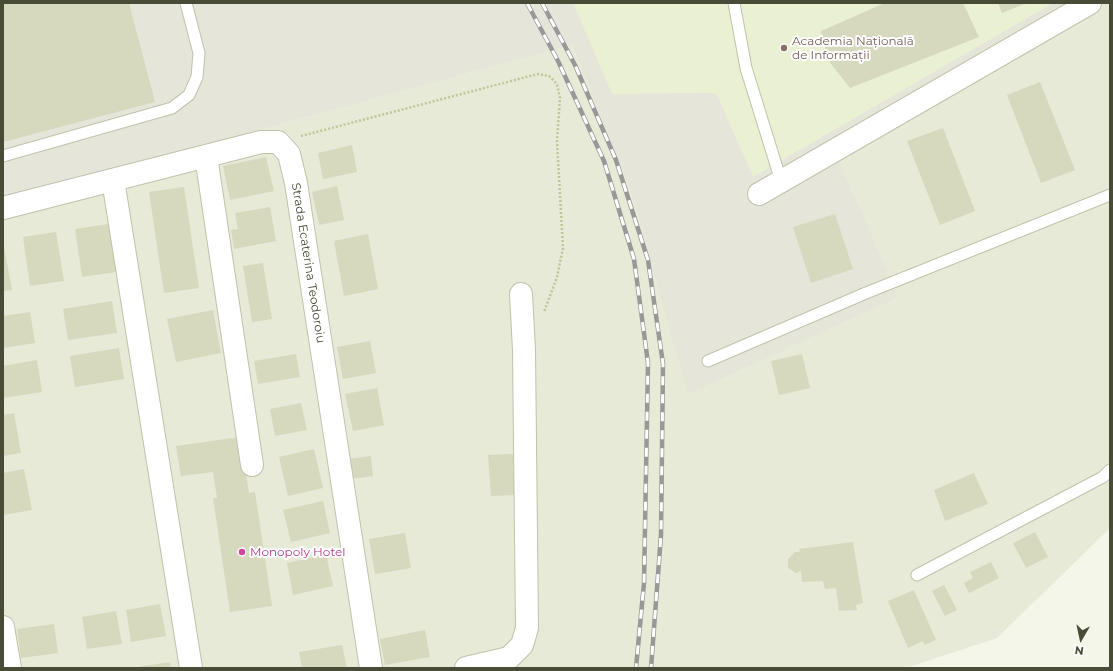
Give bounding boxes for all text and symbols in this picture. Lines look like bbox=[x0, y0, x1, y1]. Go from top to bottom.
place label: Academia Națională de Informații bbox=[792, 34, 914, 62]
marker: Academia Națională de Informații bbox=[779, 43, 789, 53]
street label: Strada Ecaterina Teodoroiu bbox=[288, 182, 328, 344]
place label: Monopoly Hotel bbox=[250, 545, 346, 559]
marker: Monopoly Hotel bbox=[237, 547, 247, 557]
north arrow bbox=[1061, 619, 1101, 659]
text: N bbox=[1074, 643, 1085, 658]

